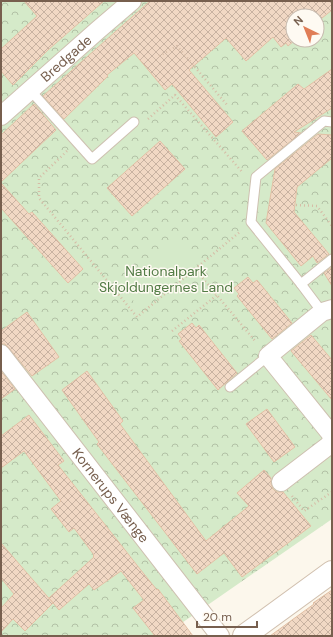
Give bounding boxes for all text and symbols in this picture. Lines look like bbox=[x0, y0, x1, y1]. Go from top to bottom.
north arrow bbox=[285, 8, 325, 48]
text: N bbox=[290, 13, 306, 29]
street label: Bredgade bbox=[37, 31, 95, 86]
park label: Nationalpark Skjoldungernes Land bbox=[99, 262, 233, 296]
street label: Kornerups Vænge bbox=[68, 444, 153, 546]
scale bar bbox=[197, 603, 257, 629]
text: 20 m bbox=[203, 609, 232, 625]

